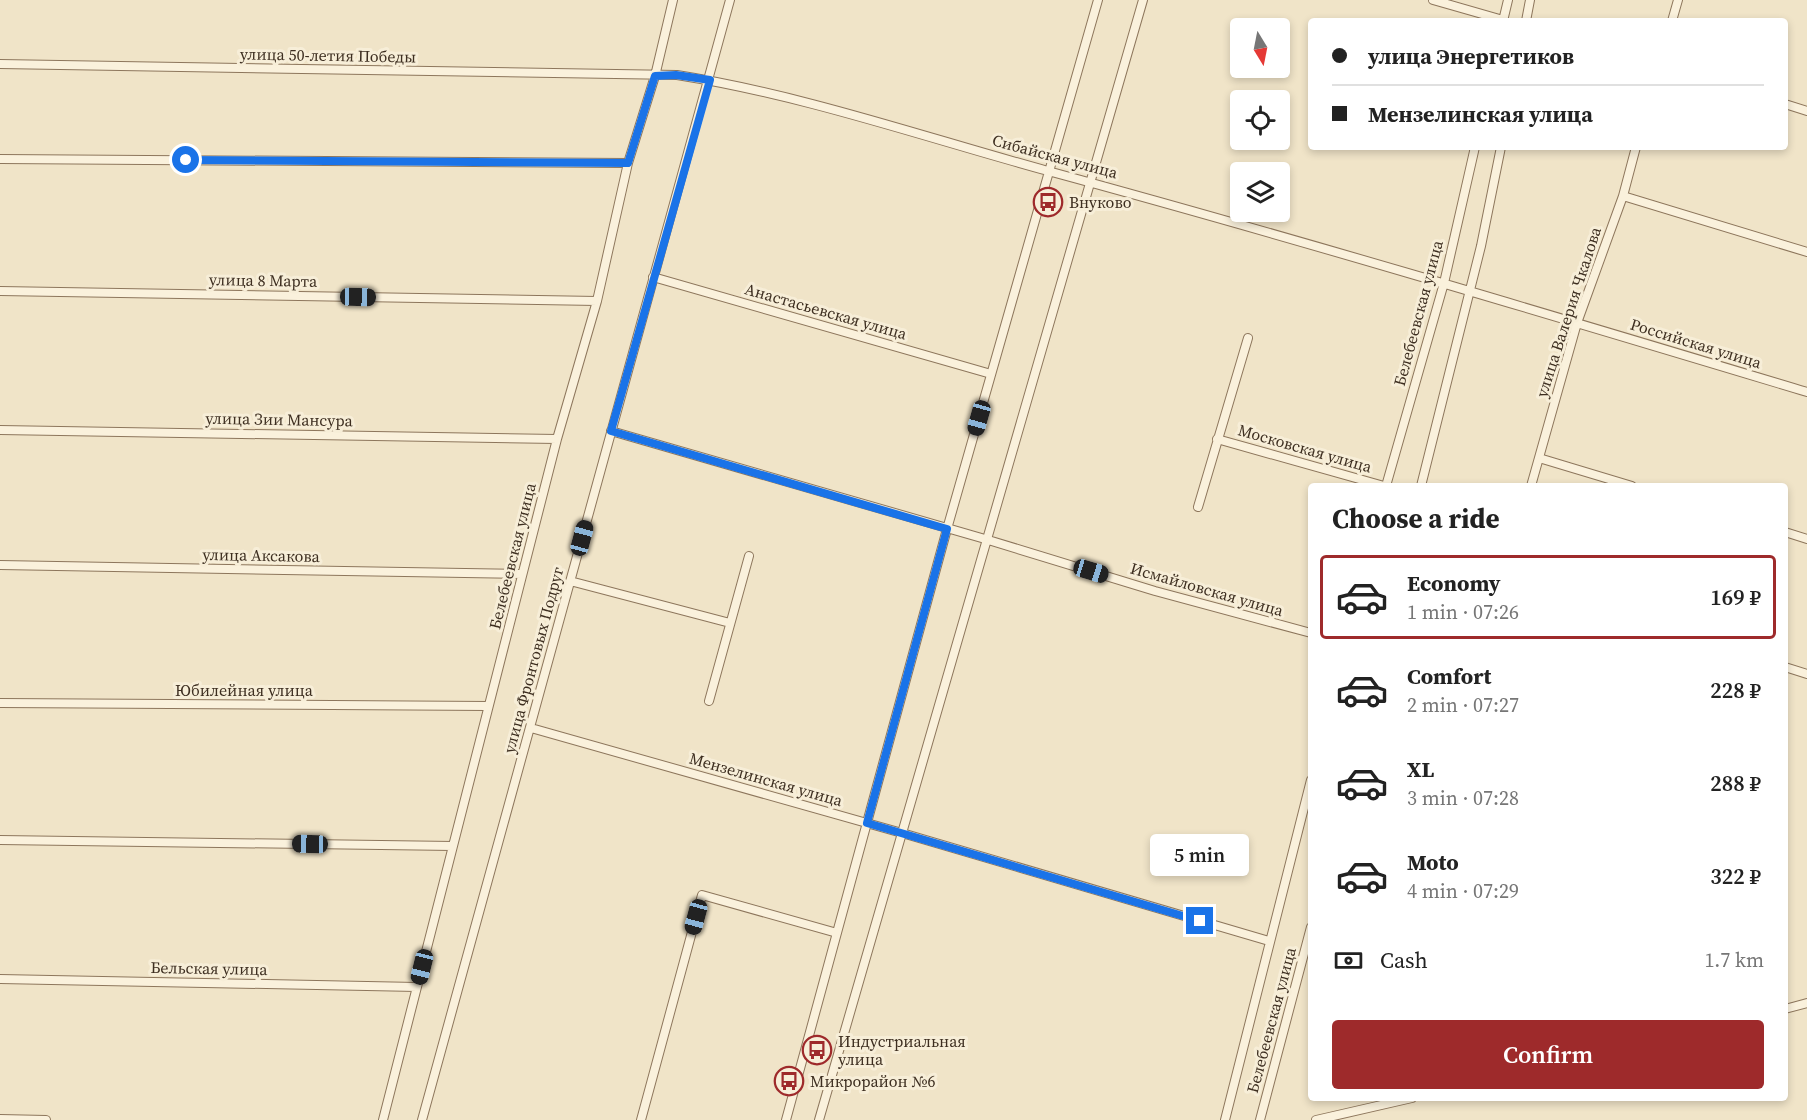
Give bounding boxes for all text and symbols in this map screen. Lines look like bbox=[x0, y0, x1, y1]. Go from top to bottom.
north arrow bbox=[1230, 18, 1290, 78]
map controls bbox=[1230, 18, 1290, 222]
text: улица Энергетиков bbox=[1368, 41, 1574, 71]
street label: улица 50-летия Победы bbox=[240, 42, 416, 68]
button: locate bbox=[1230, 90, 1290, 150]
text: Мензелинская улица bbox=[1368, 99, 1593, 129]
street label: Сибайская улица bbox=[990, 129, 1121, 184]
route start bbox=[172, 146, 199, 173]
button: layers bbox=[1230, 162, 1290, 222]
bus stop icon: Внуково bbox=[1032, 186, 1064, 218]
place label: Внуково bbox=[1069, 191, 1132, 213]
street label: улица Валерия Чкалова bbox=[1530, 223, 1606, 400]
street label: Белебеевская улица bbox=[1388, 237, 1448, 388]
street label: улица 8 Марта bbox=[209, 268, 318, 292]
street label: Анастасьевская улица bbox=[742, 277, 910, 345]
car bbox=[340, 288, 376, 306]
street label: Российская улица bbox=[1628, 313, 1765, 374]
car bbox=[965, 398, 993, 438]
street label: улица Зии Мансура bbox=[205, 407, 354, 431]
street label: Московская улица bbox=[1236, 418, 1375, 478]
street label: Белебеевская улица bbox=[483, 480, 541, 631]
text: Choose a ride bbox=[1332, 500, 1500, 537]
car bbox=[569, 518, 595, 558]
street label: улица Аксакова bbox=[202, 543, 321, 567]
car bbox=[1071, 557, 1111, 585]
street label: Исмайловская улица bbox=[1128, 557, 1287, 622]
street label: улица Фронтовых Подруг bbox=[498, 564, 568, 756]
text: Economy bbox=[1407, 568, 1501, 598]
icon: car bbox=[1335, 570, 1389, 624]
text: 169 ₽ bbox=[1710, 582, 1761, 612]
text: 1 min · 07:26 bbox=[1407, 598, 1519, 626]
text: Comfort bbox=[1407, 661, 1491, 691]
icon: car bbox=[1335, 663, 1389, 717]
text: 228 ₽ bbox=[1710, 675, 1761, 705]
street label: Юбилейная улица bbox=[175, 679, 314, 701]
text: 2 min · 07:27 bbox=[1407, 691, 1519, 719]
street label: Мензелинская улица bbox=[687, 747, 846, 812]
text: XL bbox=[1407, 754, 1434, 784]
icon: car bbox=[1335, 756, 1389, 810]
text: 288 ₽ bbox=[1710, 768, 1761, 798]
text: 3 min · 07:28 bbox=[1407, 784, 1519, 812]
callout: 5 min bbox=[1150, 834, 1250, 876]
car bbox=[292, 835, 328, 853]
text: 5 min bbox=[1174, 841, 1225, 869]
text: Moto bbox=[1407, 847, 1459, 877]
icon: car bbox=[1335, 849, 1389, 903]
text: 322 ₽ bbox=[1710, 861, 1761, 891]
text: 4 min · 07:29 bbox=[1407, 877, 1519, 905]
car bbox=[683, 897, 709, 937]
route end bbox=[1186, 907, 1213, 934]
street label: Белебеевская улица bbox=[1241, 944, 1301, 1095]
icon: cash bbox=[1332, 944, 1365, 977]
text: Cash bbox=[1380, 945, 1428, 975]
text: 1.7 km bbox=[1704, 946, 1764, 974]
car bbox=[409, 947, 435, 987]
street label: Бельская улица bbox=[150, 956, 268, 980]
button: Confirm bbox=[1332, 1020, 1764, 1089]
place label: Индустриальная улица bbox=[838, 1030, 966, 1070]
bus stop icon: Индустриальная улица bbox=[801, 1034, 833, 1066]
bus stop icon: Микрорайон №6 bbox=[773, 1065, 805, 1097]
place label: Микрорайон №6 bbox=[810, 1070, 936, 1092]

